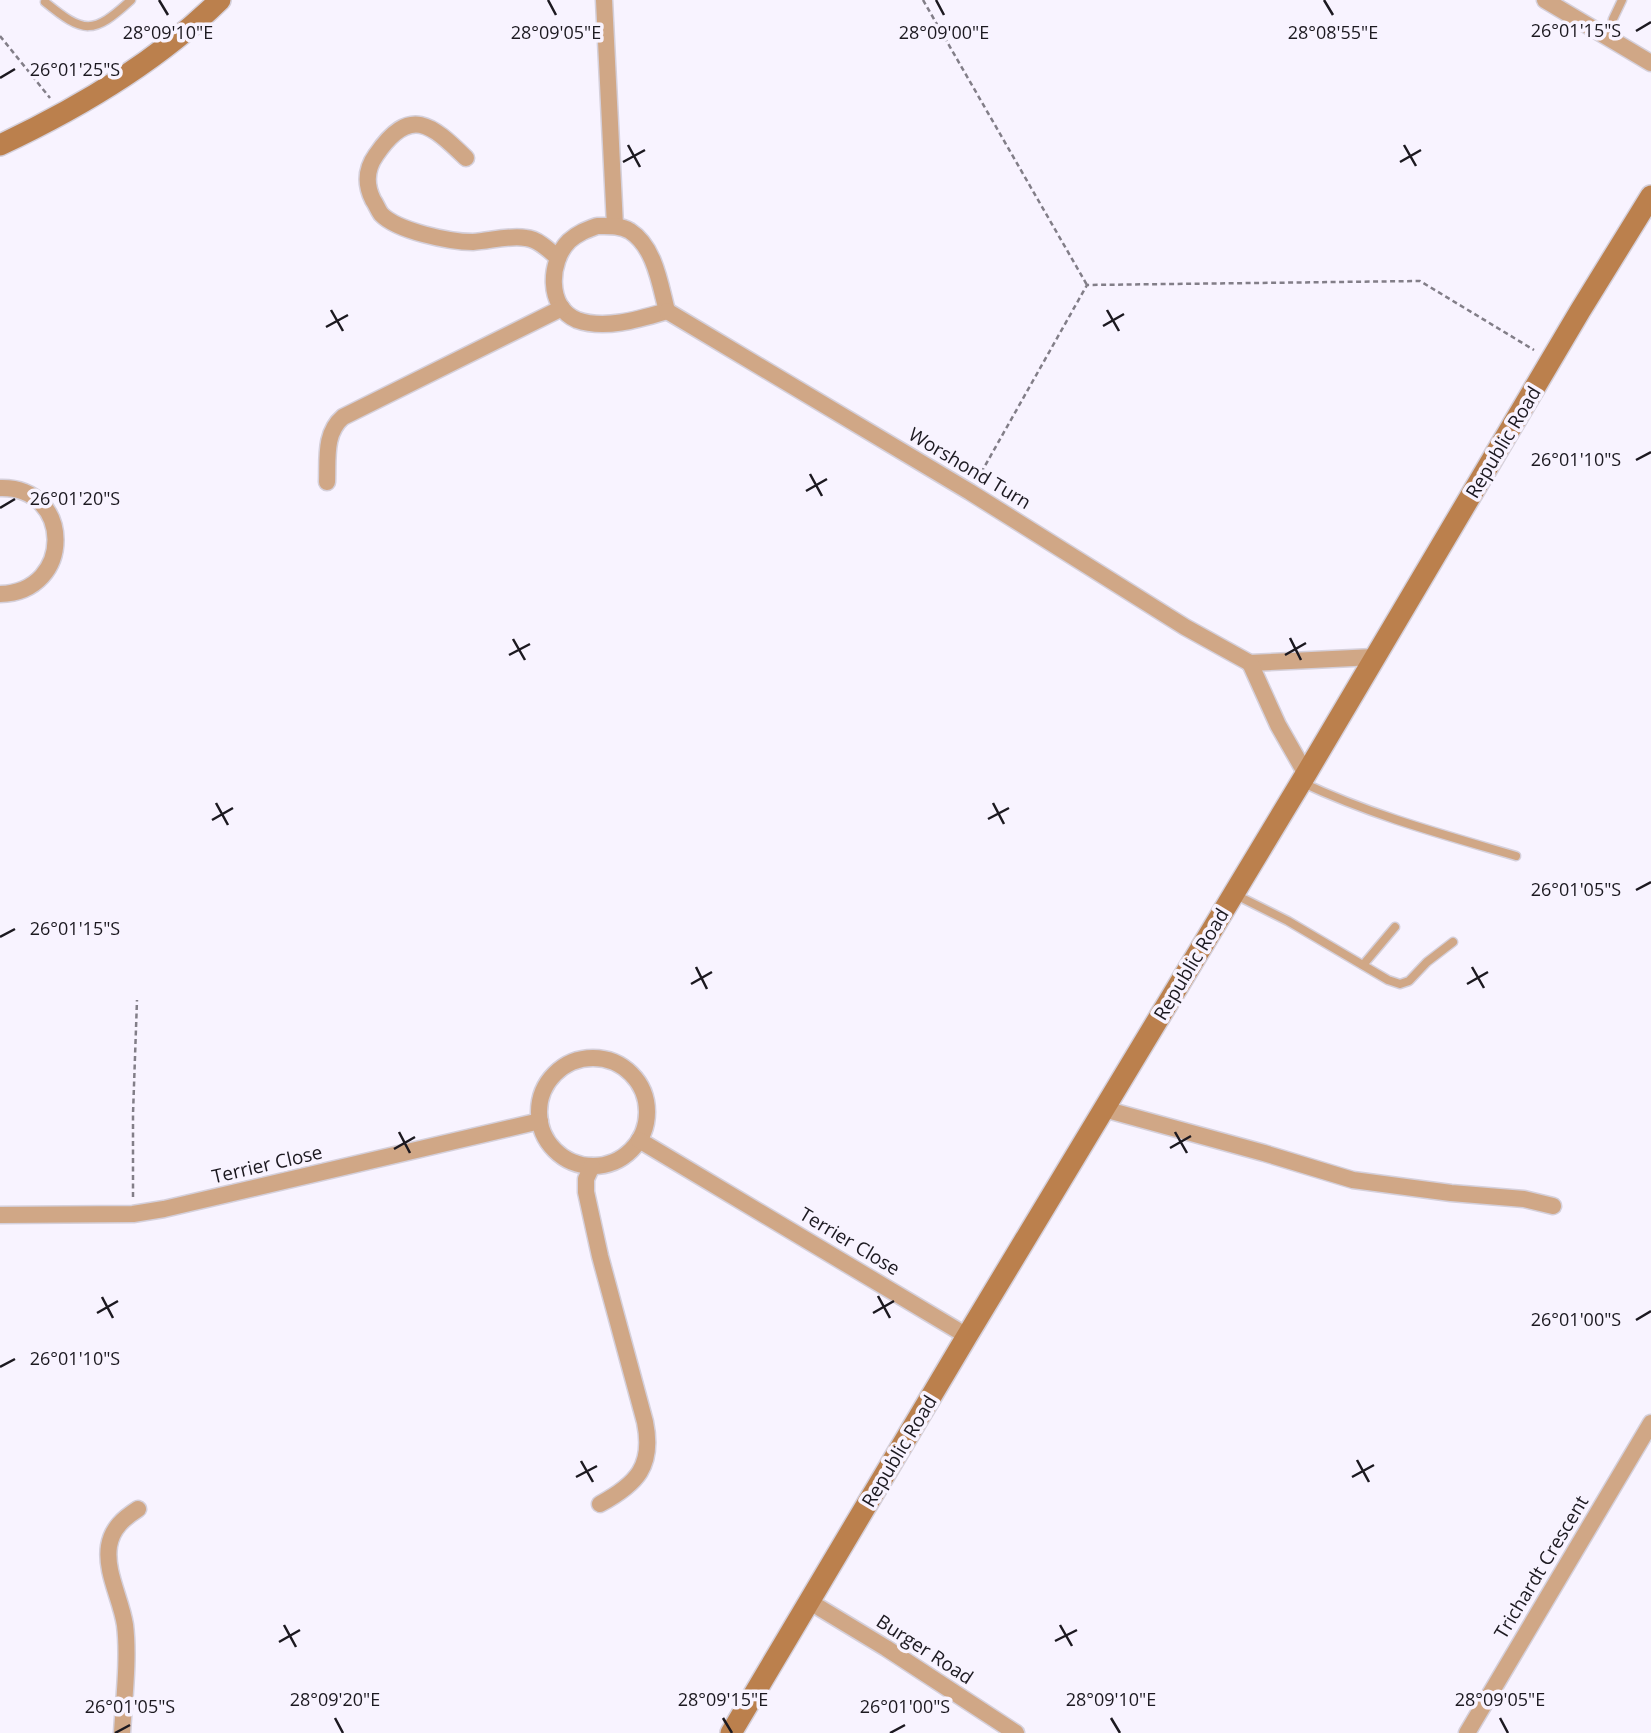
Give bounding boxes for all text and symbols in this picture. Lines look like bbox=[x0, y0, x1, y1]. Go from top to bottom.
text: 26°01'15"S bbox=[1531, 18, 1621, 42]
text: 28°09'10"E bbox=[123, 20, 213, 44]
text: 28°09'05"E bbox=[511, 20, 601, 44]
text: 28°09'00"E bbox=[899, 20, 989, 44]
text: 28°08'55"E bbox=[1288, 20, 1378, 44]
text: 26°01'25"S bbox=[30, 57, 120, 81]
street label: Republic Road bbox=[1459, 381, 1547, 503]
street label: Worshond Turn bbox=[904, 421, 1036, 515]
text: 26°01'10"S bbox=[1531, 447, 1621, 471]
text: 26°01'20"S bbox=[30, 486, 120, 510]
text: 26°01'05"S bbox=[1531, 877, 1621, 901]
street label: Republic Road bbox=[1147, 903, 1235, 1025]
text: 26°01'15"S bbox=[30, 916, 120, 940]
street label: Terrier Close bbox=[209, 1139, 325, 1189]
street label: Terrier Close bbox=[795, 1201, 905, 1281]
text: 26°01'00"S bbox=[1531, 1307, 1621, 1331]
text: 26°01'10"S bbox=[30, 1346, 120, 1370]
street label: Republic Road bbox=[855, 1390, 943, 1512]
street label: Trichardt Crescent bbox=[1488, 1490, 1594, 1644]
street label: Burger Road bbox=[871, 1608, 979, 1690]
text: 28°09'20"E bbox=[290, 1687, 380, 1711]
text: 28°09'15"E bbox=[678, 1687, 768, 1711]
text: 28°09'10"E bbox=[1066, 1687, 1156, 1711]
text: 28°09'05"E bbox=[1455, 1687, 1545, 1711]
text: 26°01'05"S bbox=[85, 1694, 175, 1718]
text: 26°01'00"S bbox=[860, 1694, 950, 1718]

